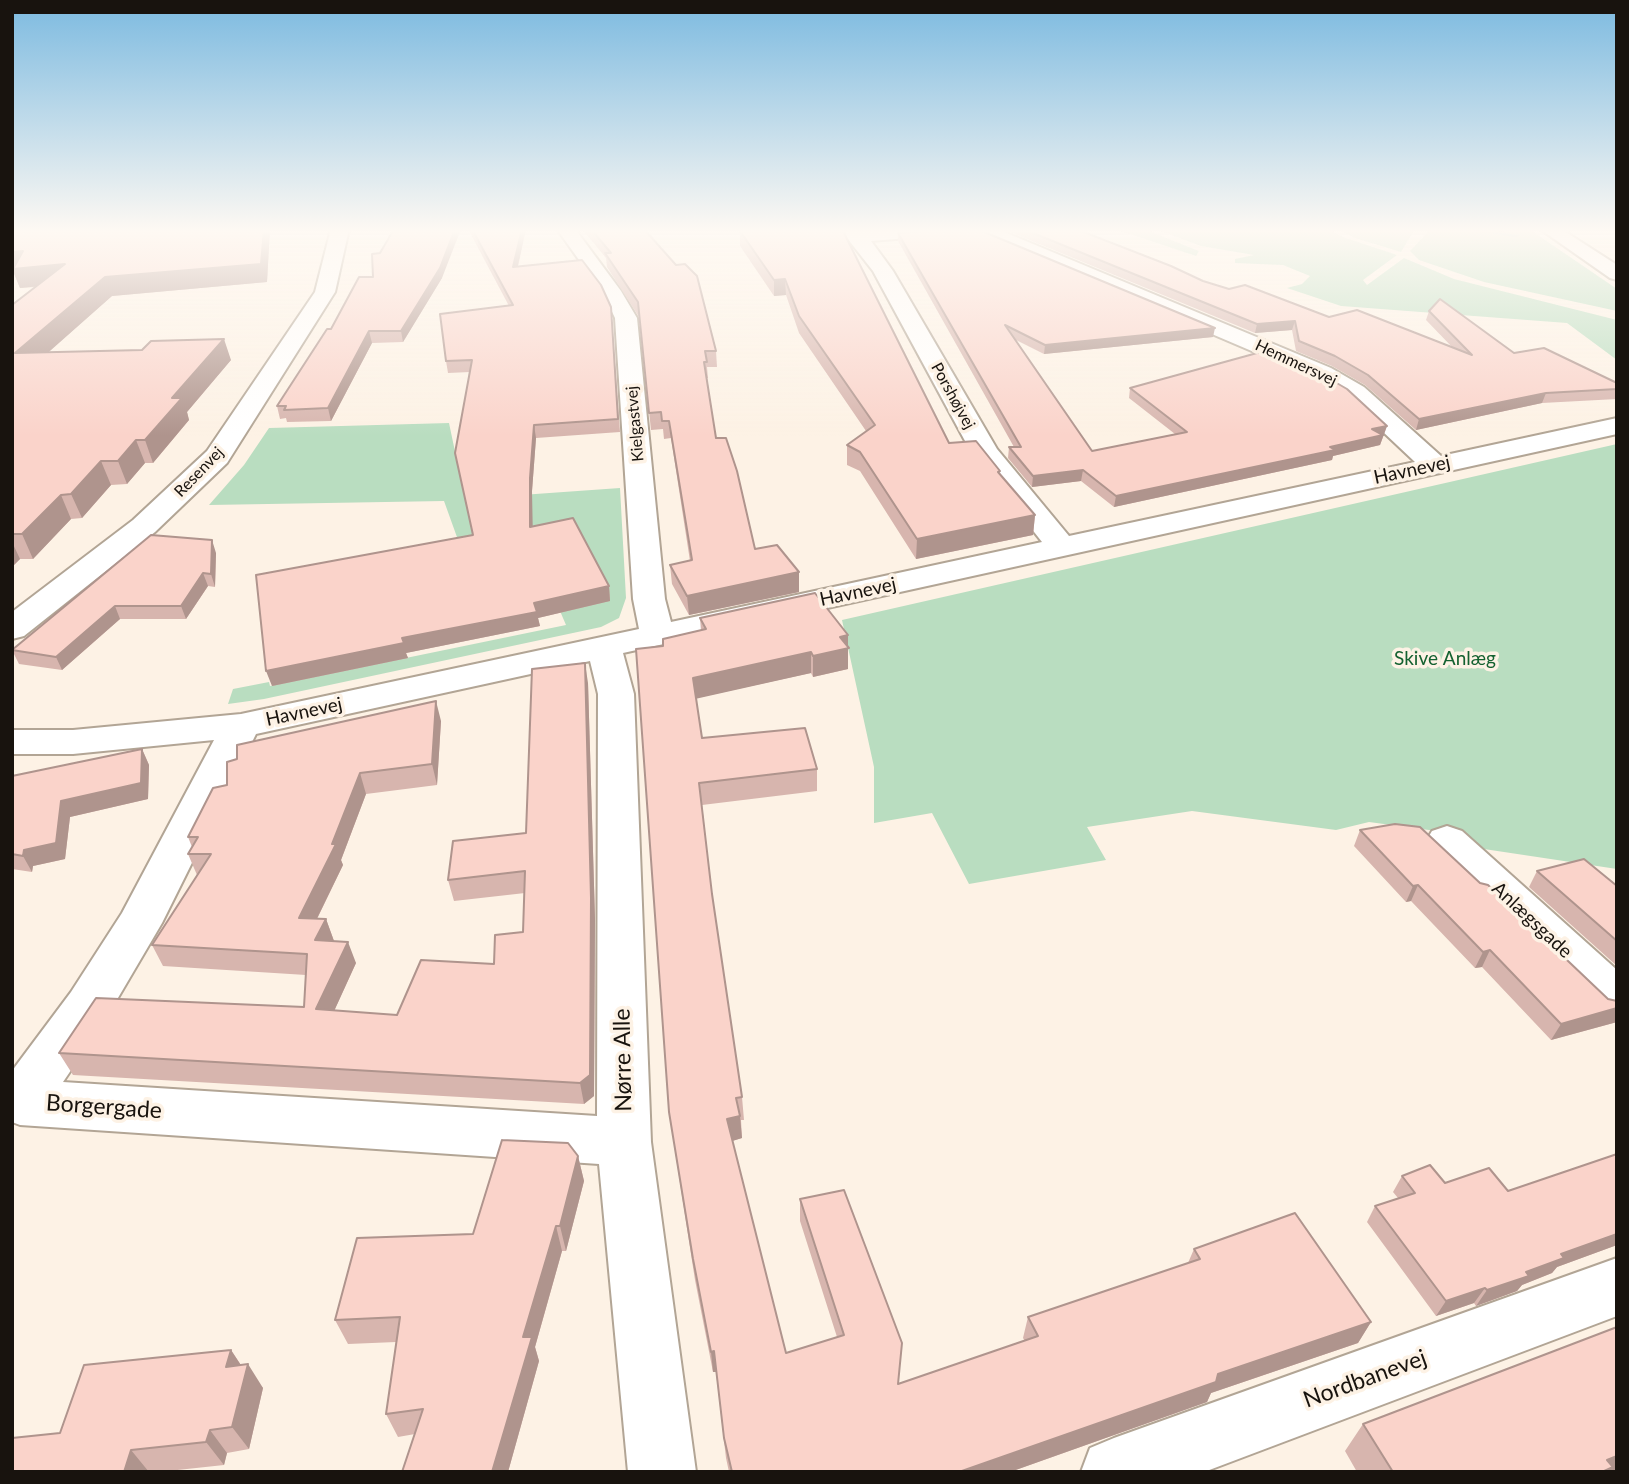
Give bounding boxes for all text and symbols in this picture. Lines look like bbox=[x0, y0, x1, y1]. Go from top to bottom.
street label: Hemmersvej bbox=[1252, 336, 1340, 390]
street label: Porshøjvej bbox=[927, 359, 979, 433]
street label: Kielgastvej bbox=[622, 385, 648, 463]
street label: Resenvej bbox=[170, 443, 228, 501]
street label: Havnevej bbox=[1372, 451, 1452, 489]
street label: Havnevej bbox=[818, 573, 898, 611]
park label: Skive Anlæg bbox=[1394, 648, 1496, 670]
street label: Havnevej bbox=[264, 693, 344, 731]
street label: Anlægsgade bbox=[1487, 877, 1577, 963]
street label: Nørre Alle bbox=[608, 1008, 638, 1112]
street label: Borgergade bbox=[45, 1089, 163, 1125]
street label: Nordbanevej bbox=[1300, 1344, 1430, 1414]

